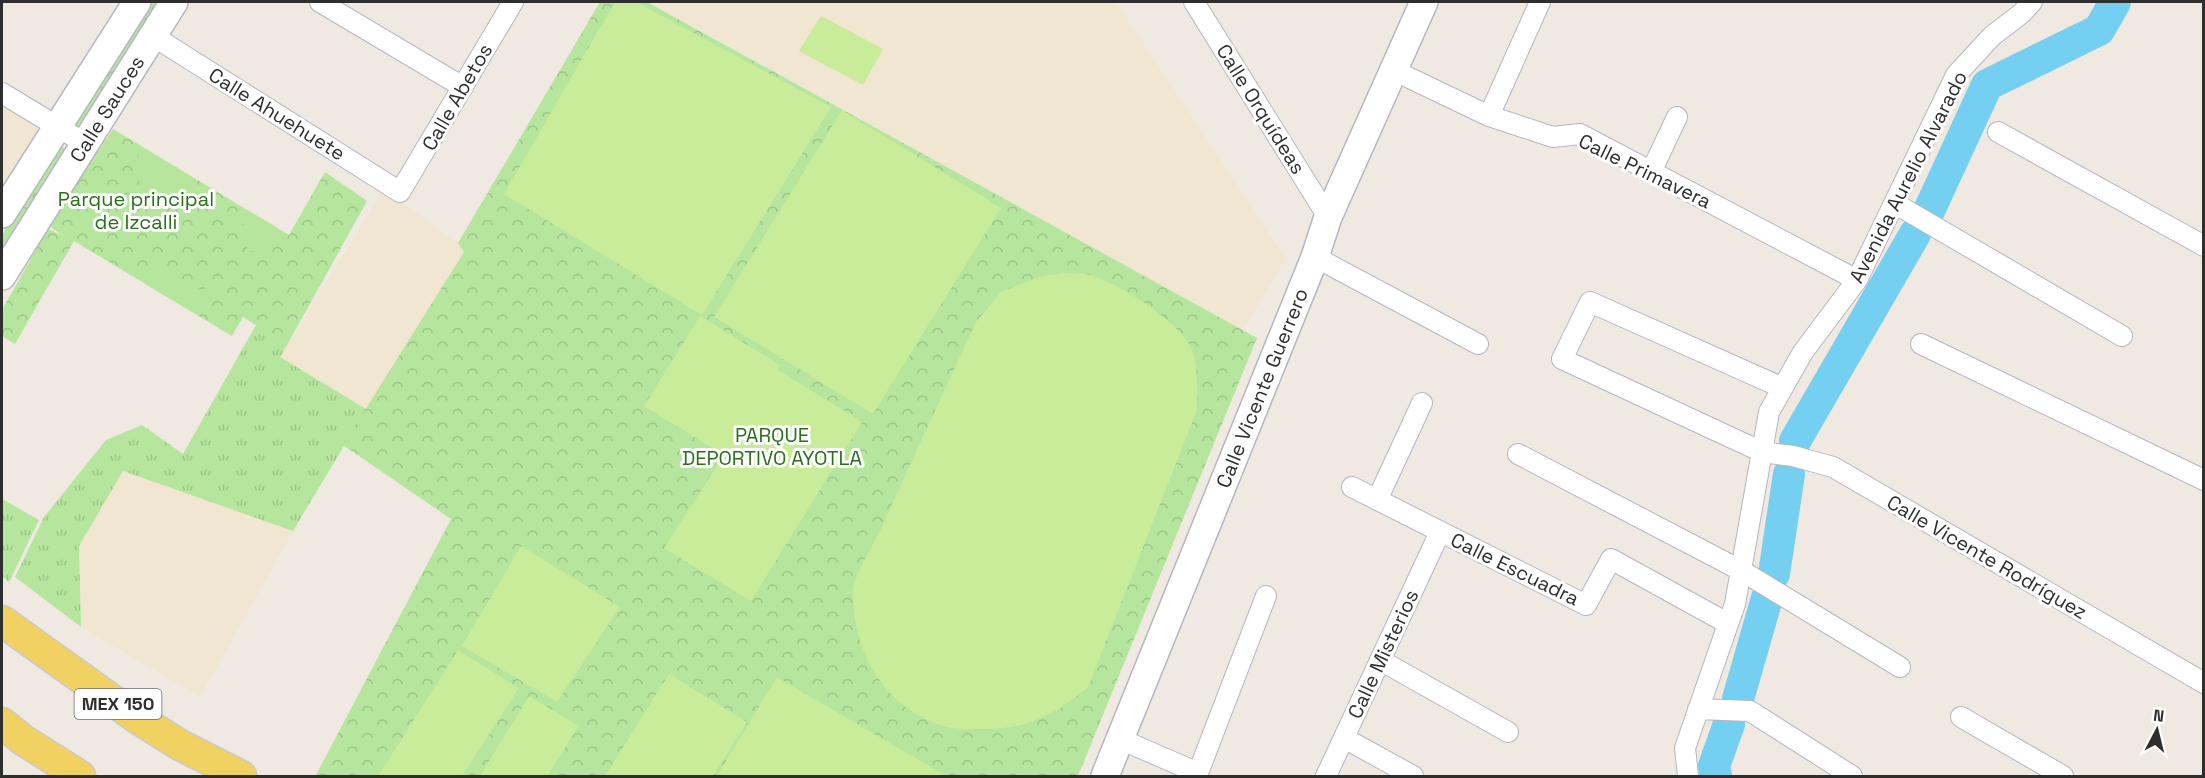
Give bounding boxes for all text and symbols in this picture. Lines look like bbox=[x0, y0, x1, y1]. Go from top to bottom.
street label: Calle Abetos bbox=[416, 39, 498, 155]
street label: Calle Orquídeas bbox=[1211, 39, 1311, 179]
street label: Calle Sauces bbox=[64, 51, 150, 167]
street label: Calle Ahuehuete bbox=[204, 62, 350, 166]
street label: Avenida Aurelio Alvarado bbox=[1843, 66, 1973, 288]
street label: Calle Primavera bbox=[1574, 128, 1716, 214]
park label: Parque principal de Izcalli bbox=[58, 186, 214, 235]
street label: Calle Vicente Guerrero bbox=[1210, 284, 1314, 492]
park label: PARQUE DEPORTIVO AYOTLA bbox=[682, 422, 862, 471]
street label: Calle Vicente Rodríguez bbox=[1882, 489, 2092, 625]
street label: Calle Escuadra bbox=[1446, 527, 1584, 611]
street label: Calle Misterios bbox=[1342, 585, 1424, 723]
road number: MEX 150 bbox=[74, 689, 162, 719]
north arrow bbox=[2127, 700, 2187, 760]
text: N bbox=[2152, 705, 2165, 727]

